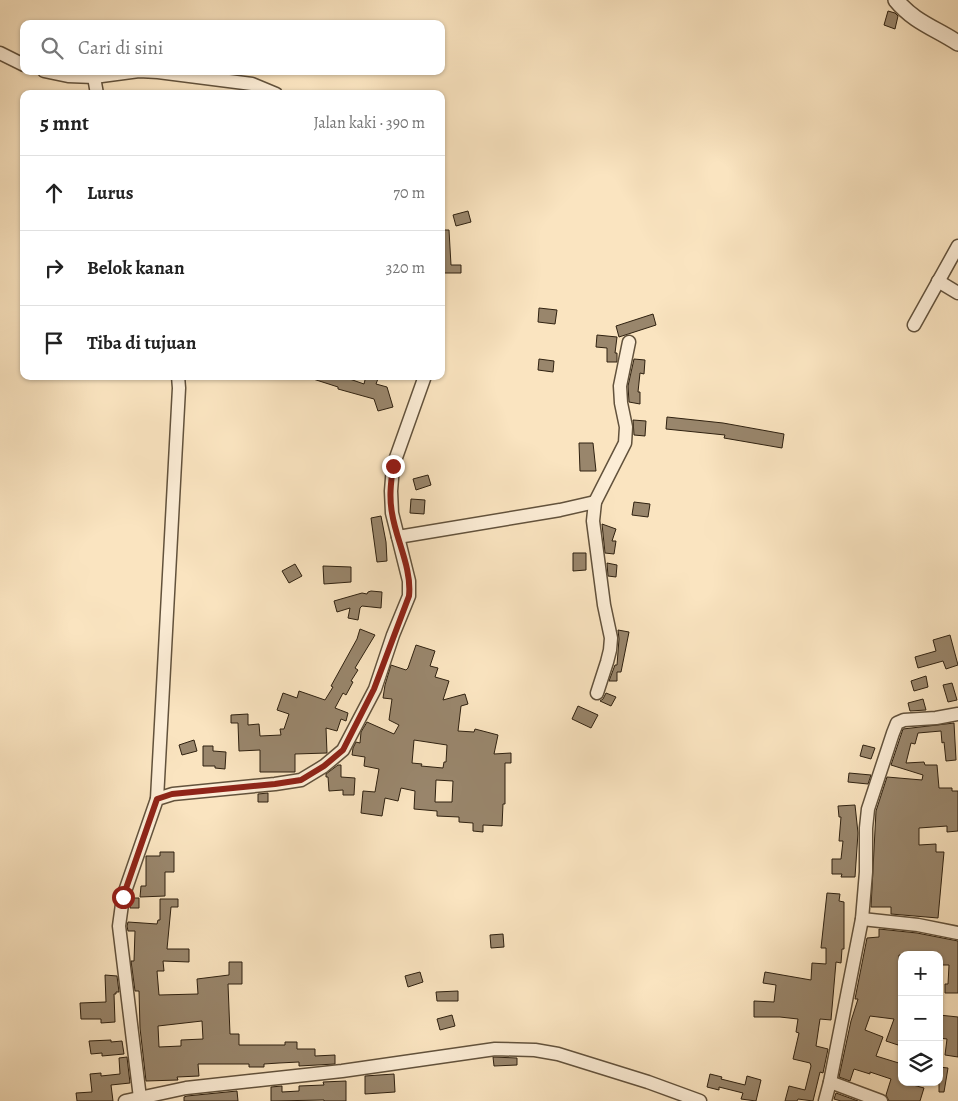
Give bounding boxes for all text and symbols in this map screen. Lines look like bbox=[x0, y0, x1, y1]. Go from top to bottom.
search box bbox=[20, 20, 445, 75]
icon: search bbox=[38, 34, 66, 62]
text: Cari di sini bbox=[78, 35, 163, 61]
text: 5 mnt bbox=[40, 109, 89, 137]
text: Jalan kaki · 390 m bbox=[313, 112, 425, 134]
icon: ahead bbox=[40, 179, 68, 207]
text: Lurus bbox=[87, 180, 133, 206]
text: 70 m bbox=[393, 182, 425, 204]
icon: right bbox=[40, 254, 68, 282]
text: Belok kanan bbox=[87, 255, 185, 281]
text: 320 m bbox=[386, 257, 425, 279]
icon: arrive bbox=[40, 329, 68, 357]
text: Tiba di tujuan bbox=[87, 330, 196, 356]
route end bbox=[382, 455, 405, 478]
route start bbox=[112, 886, 135, 909]
map controls bbox=[898, 951, 943, 1086]
button: + bbox=[898, 951, 943, 996]
button: − bbox=[898, 996, 943, 1041]
button: layers bbox=[898, 1041, 943, 1086]

